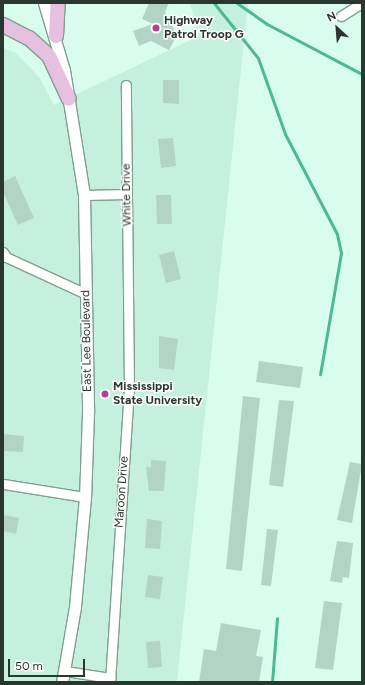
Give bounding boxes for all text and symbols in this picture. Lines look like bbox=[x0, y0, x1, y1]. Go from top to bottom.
north arrow bbox=[317, 8, 357, 48]
text: N bbox=[325, 9, 338, 24]
place label: Highway Patrol Troop G bbox=[164, 14, 244, 42]
marker: Highway Patrol Troop G bbox=[151, 23, 161, 33]
street label: White Drive bbox=[119, 163, 135, 227]
street label: East Lee Boulevard bbox=[79, 290, 95, 392]
place label: Mississippi State University bbox=[113, 380, 202, 408]
marker: Mississippi State University bbox=[100, 389, 110, 399]
street label: Maroon Drive bbox=[112, 456, 132, 528]
scale bar bbox=[10, 651, 87, 677]
text: 50 m bbox=[15, 659, 43, 673]

